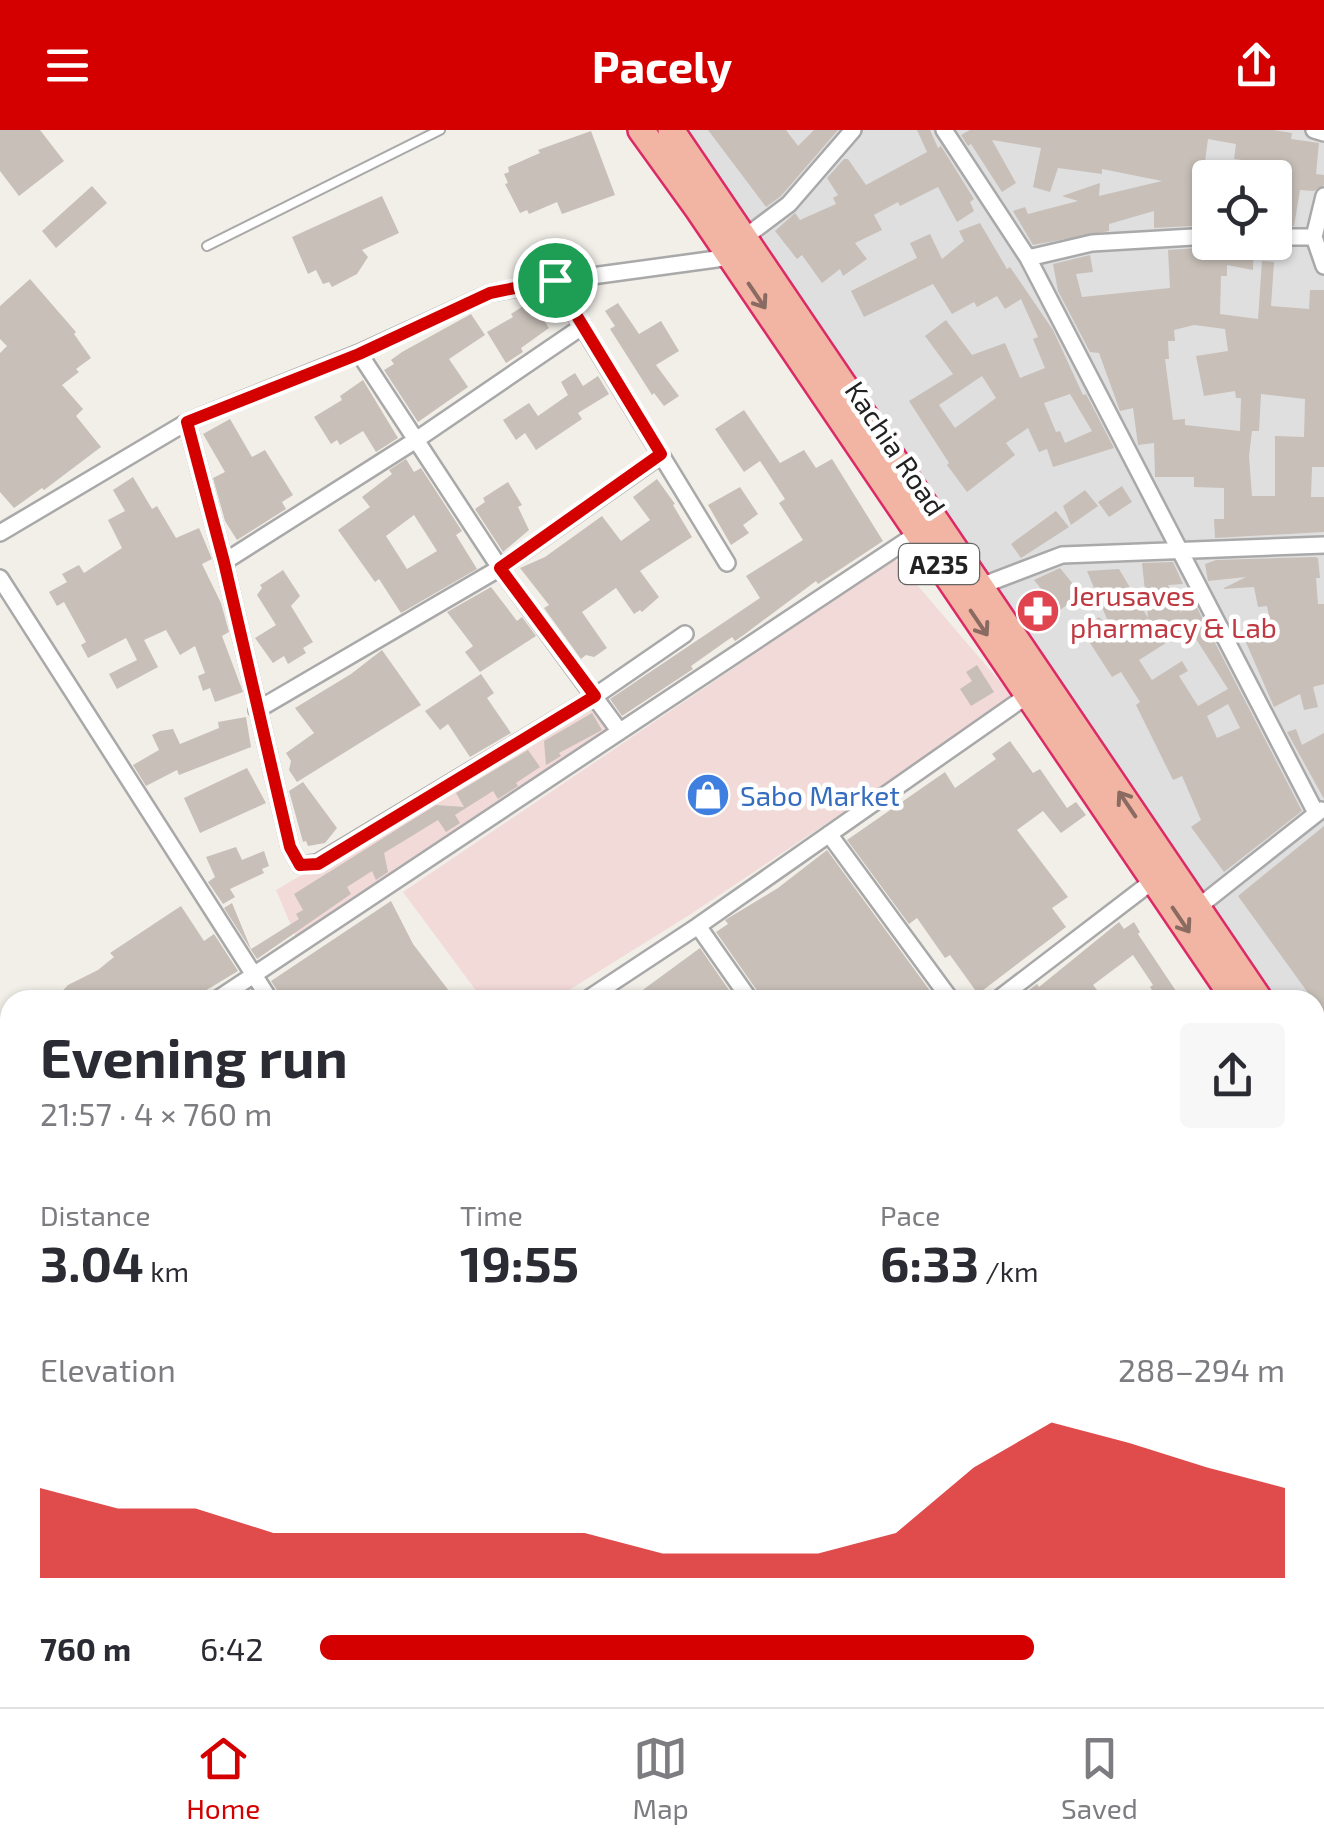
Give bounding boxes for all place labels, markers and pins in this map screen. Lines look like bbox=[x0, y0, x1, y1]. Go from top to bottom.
pin bbox=[513, 238, 598, 323]
place label: Jerusaves pharmacy & Lab bbox=[1070, 578, 1277, 644]
pharmacy icon: Jerusaves pharmacy & Lab bbox=[1015, 588, 1061, 634]
shop icon: Sabo Market bbox=[685, 772, 731, 818]
place label: Sabo Market bbox=[740, 778, 900, 812]

